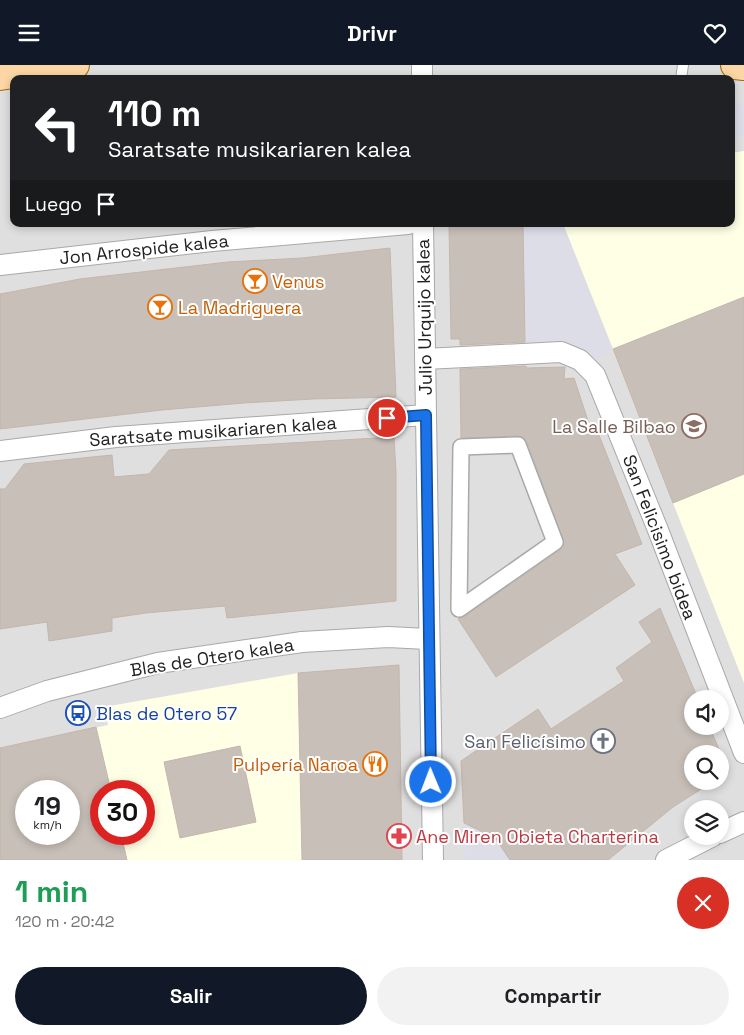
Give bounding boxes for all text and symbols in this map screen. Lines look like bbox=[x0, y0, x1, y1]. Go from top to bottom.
icon: menu bbox=[15, 19, 43, 47]
text: Drivr bbox=[347, 19, 397, 47]
icon: heart bbox=[701, 19, 729, 47]
text: 110 m bbox=[108, 92, 201, 136]
icon: left bbox=[25, 95, 90, 160]
text: Saratsate musikariaren kalea bbox=[108, 135, 411, 163]
icon: arrive bbox=[92, 190, 120, 218]
text: Luego bbox=[25, 192, 82, 217]
street label: Jon Arrospide kalea bbox=[58, 229, 230, 269]
street label: Julio Urquijo kalea bbox=[411, 238, 437, 396]
bar icon: Venus bbox=[242, 268, 268, 294]
place label: Venus bbox=[272, 270, 325, 293]
bar icon: La Madriguera bbox=[147, 294, 173, 320]
place label: La Madriguera bbox=[178, 296, 301, 319]
pin bbox=[366, 397, 408, 439]
icon: arrive bbox=[373, 404, 401, 432]
street label: Saratsate musikariaren kalea bbox=[88, 411, 338, 451]
school or university icon: La Salle Bilbao bbox=[681, 413, 707, 439]
place label: La Salle Bilbao bbox=[552, 415, 676, 438]
street label: San Felicisimo bidea bbox=[618, 451, 702, 623]
street label: Blas de Otero kalea bbox=[128, 633, 296, 681]
map controls bbox=[684, 690, 729, 845]
button: sound bbox=[684, 690, 729, 735]
bus stop icon: Blas de Otero 57 bbox=[65, 700, 91, 726]
place label: Blas de Otero 57 bbox=[96, 702, 237, 725]
church icon: San Felicísimo bbox=[590, 728, 616, 754]
place label: San Felicísimo bbox=[464, 730, 586, 753]
button: search bbox=[684, 745, 729, 790]
restaurant icon: Pulpería Naroa bbox=[362, 751, 388, 777]
place label: Pulpería Naroa bbox=[233, 753, 358, 776]
position arrow bbox=[404, 755, 456, 807]
speed limit sign: 30 bbox=[90, 780, 155, 845]
text: 19 bbox=[34, 790, 61, 822]
button: layers bbox=[684, 800, 729, 845]
text: km/h bbox=[33, 817, 62, 833]
pharmacy icon: Ane Miren Obieta Charterina bbox=[386, 823, 412, 849]
place label: Ane Miren Obieta Charterina bbox=[416, 825, 659, 848]
text: 1 min bbox=[15, 872, 88, 911]
button: close bbox=[677, 877, 729, 929]
text: 120 m · 20:42 bbox=[15, 911, 114, 932]
button: Salir bbox=[15, 967, 367, 1025]
button: Compartir bbox=[377, 967, 729, 1025]

